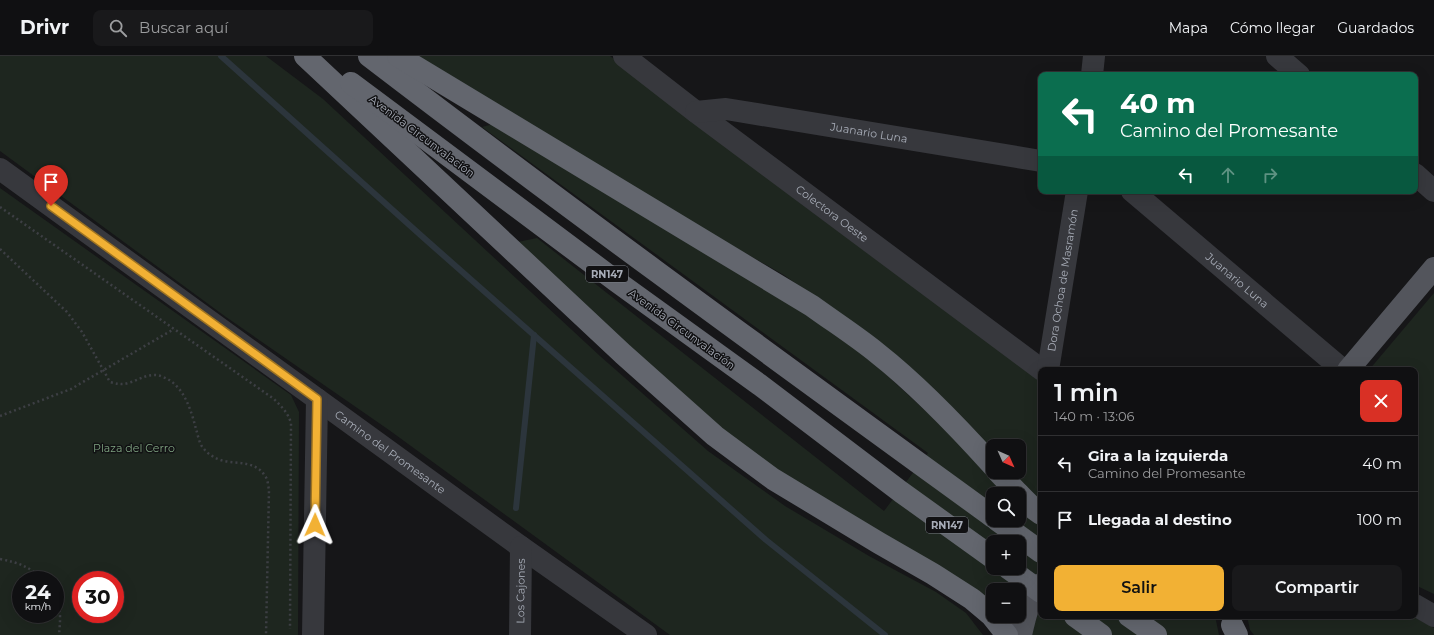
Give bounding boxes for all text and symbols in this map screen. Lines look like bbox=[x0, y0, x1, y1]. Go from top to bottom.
search box bbox=[93, 10, 373, 46]
text: Drivr bbox=[20, 16, 69, 39]
icon: search bbox=[107, 17, 129, 39]
text: Buscar aquí bbox=[139, 18, 228, 37]
text: Mapa bbox=[1169, 19, 1208, 37]
text: Cómo llegar bbox=[1230, 19, 1315, 37]
text: Guardados bbox=[1337, 19, 1414, 37]
text: 40 m bbox=[1120, 86, 1196, 120]
icon: left bbox=[1054, 88, 1106, 140]
street label: Avenida Circunvalación bbox=[367, 92, 477, 180]
street label: Juanario Luna bbox=[828, 119, 909, 146]
text: Camino del Promesante bbox=[1120, 120, 1338, 142]
icon: left bbox=[1175, 164, 1197, 186]
icon: ahead bbox=[1217, 164, 1239, 186]
icon: right bbox=[1259, 164, 1281, 186]
pin bbox=[34, 165, 68, 206]
icon: arrive bbox=[40, 171, 62, 193]
street label: Colectora Oeste bbox=[793, 182, 871, 245]
street label: Dora Ochoa de Masramón bbox=[1044, 208, 1081, 353]
street label: Juanario Luna bbox=[1202, 249, 1272, 311]
road number: RN147 bbox=[586, 266, 628, 282]
street label: Avenida Circunvalación bbox=[626, 286, 738, 372]
text: 1 min bbox=[1054, 378, 1118, 407]
button: close bbox=[1360, 380, 1402, 422]
street label: Camino del Promesante bbox=[332, 407, 449, 497]
text: 140 m · 13:06 bbox=[1054, 408, 1134, 424]
north arrow bbox=[986, 439, 1026, 479]
map controls bbox=[986, 439, 1026, 623]
park label: Plaza del Cerro bbox=[93, 441, 175, 455]
text: Gira a la izquierda bbox=[1088, 446, 1228, 465]
icon: left bbox=[1054, 453, 1076, 475]
text: 40 m bbox=[1362, 454, 1402, 473]
text: Camino del Promesante bbox=[1088, 465, 1246, 481]
button: search bbox=[986, 487, 1026, 527]
position arrow bbox=[294, 504, 336, 546]
icon: arrive bbox=[1054, 509, 1076, 531]
text: Llegada al destino bbox=[1088, 510, 1232, 529]
text: 100 m bbox=[1357, 510, 1402, 529]
road number: RN147 bbox=[926, 517, 968, 533]
button: + bbox=[986, 535, 1026, 575]
street label: Los Cajones bbox=[513, 558, 528, 624]
button: Salir bbox=[1054, 565, 1224, 611]
button: Compartir bbox=[1232, 565, 1402, 611]
speed limit sign: 30 bbox=[72, 571, 124, 623]
text: 24 bbox=[25, 580, 51, 604]
button: − bbox=[986, 583, 1026, 623]
text: km/h bbox=[25, 600, 51, 613]

